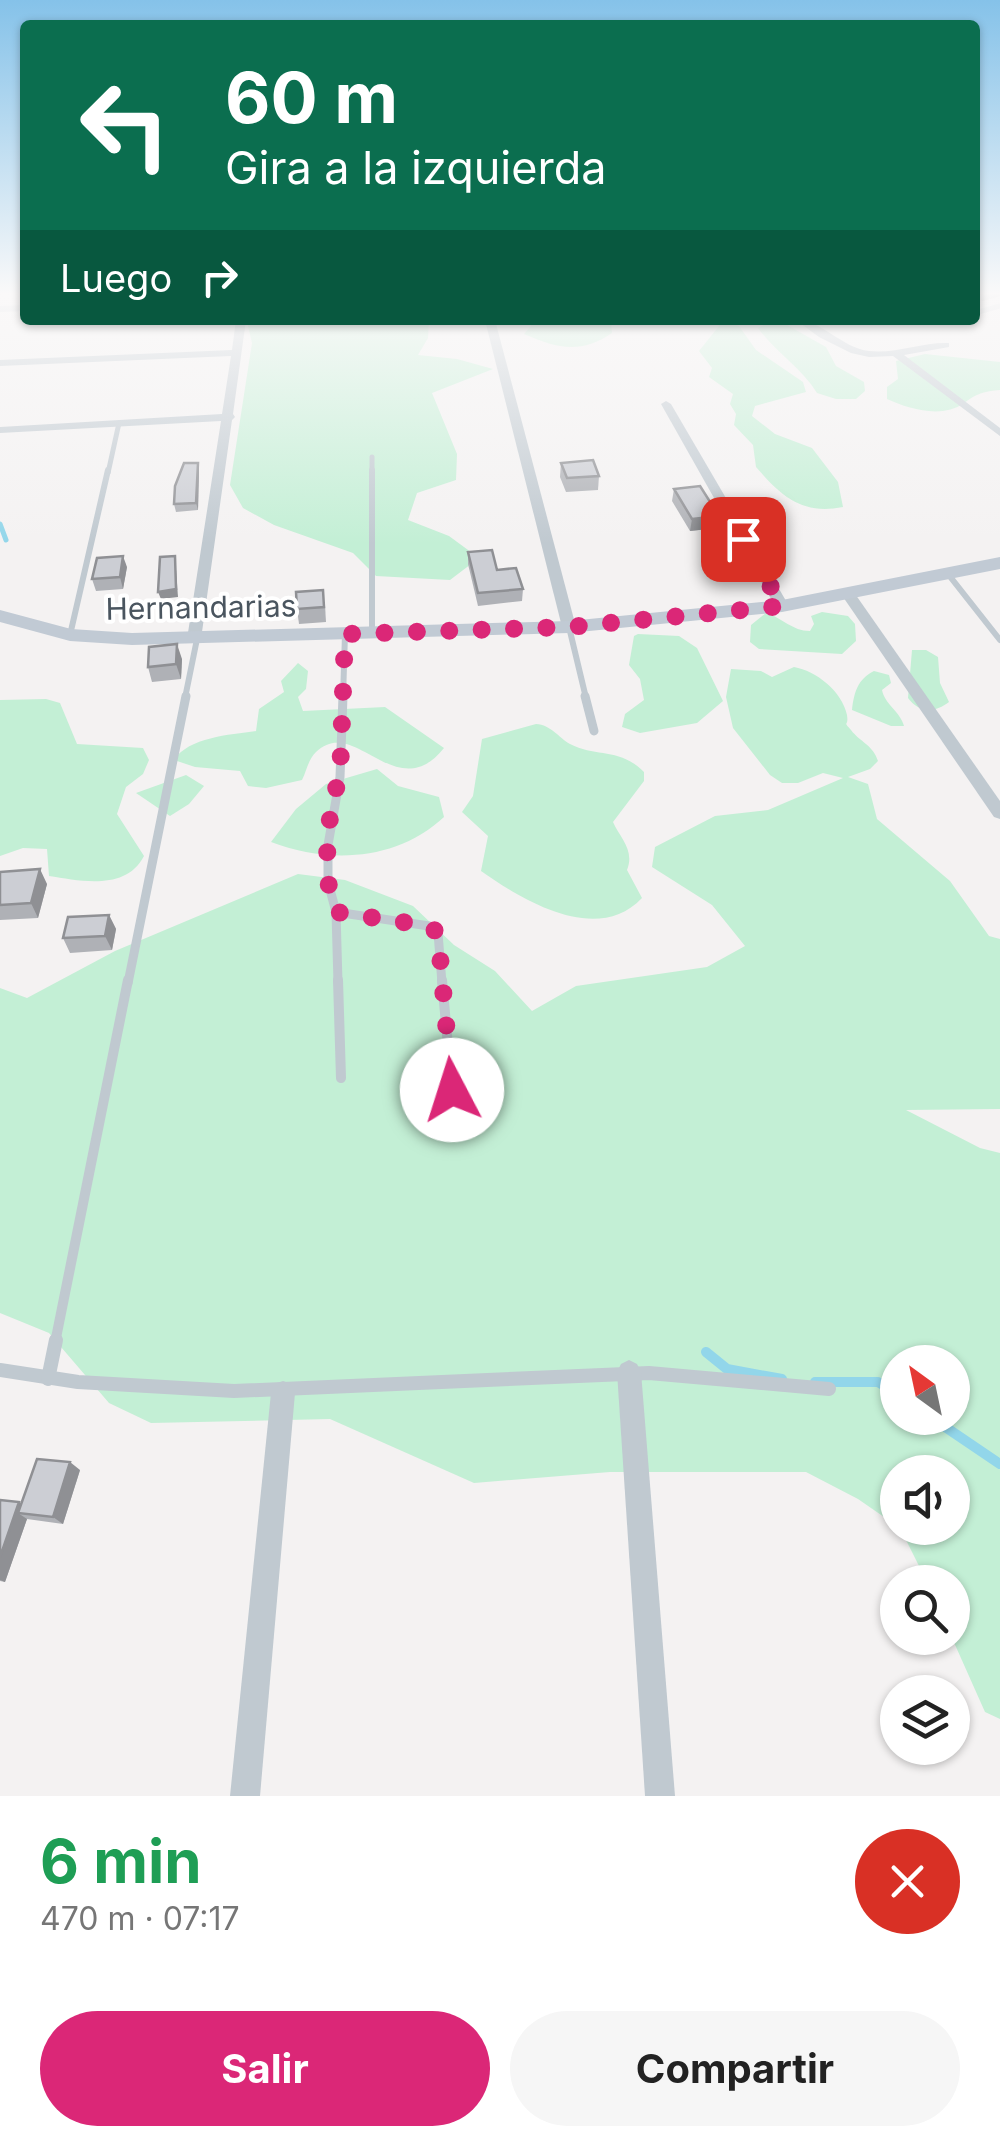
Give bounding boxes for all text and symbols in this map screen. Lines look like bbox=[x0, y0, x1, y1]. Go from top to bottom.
text: 60 m bbox=[225, 55, 398, 140]
icon: left bbox=[60, 60, 190, 190]
text: Gira a la izquierda bbox=[225, 140, 607, 195]
icon: right bbox=[192, 250, 247, 305]
text: Luego bbox=[60, 255, 172, 301]
pin bbox=[701, 497, 786, 582]
icon: arrive bbox=[716, 512, 771, 567]
street label: Hernandarias bbox=[105, 587, 297, 627]
position arrow bbox=[400, 1038, 504, 1142]
north arrow bbox=[880, 1345, 970, 1435]
map controls bbox=[880, 1345, 970, 1765]
button: sound bbox=[880, 1455, 970, 1545]
button: search bbox=[880, 1565, 970, 1655]
button: layers bbox=[880, 1675, 970, 1765]
text: 6 min bbox=[40, 1825, 202, 1897]
button: close bbox=[855, 1829, 960, 1934]
text: 470 m · 07:17 bbox=[40, 1899, 240, 1938]
button: Salir bbox=[40, 2011, 490, 2126]
button: Compartir bbox=[510, 2011, 960, 2126]

